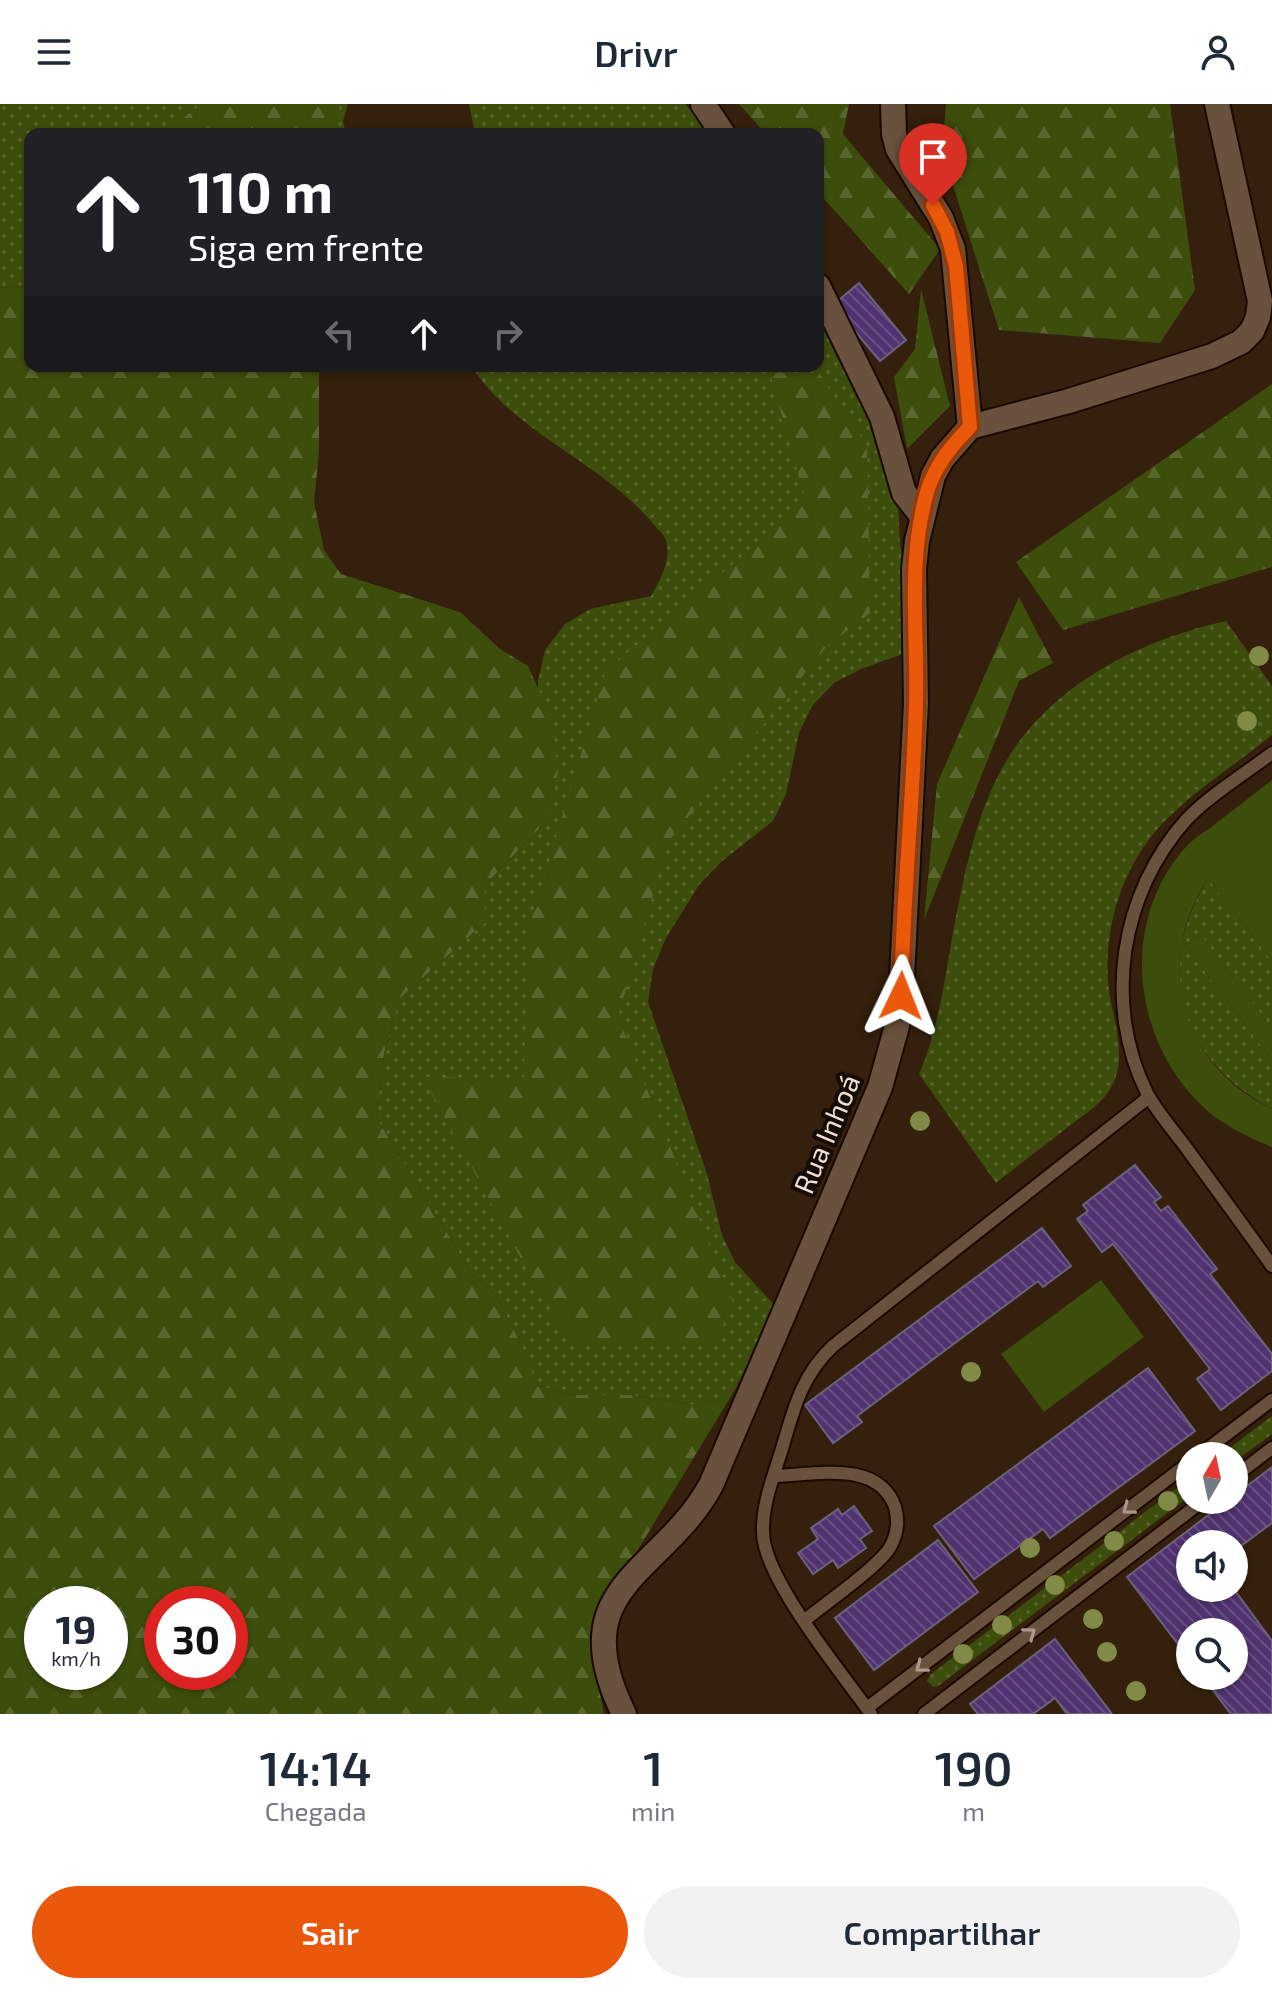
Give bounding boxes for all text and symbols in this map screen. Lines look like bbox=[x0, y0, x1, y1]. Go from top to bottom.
icon: menu bbox=[32, 30, 76, 74]
icon: person bbox=[1196, 30, 1240, 74]
text: Drivr bbox=[594, 31, 678, 74]
pin bbox=[899, 123, 967, 205]
icon: arrive bbox=[911, 135, 955, 179]
text: 110 m bbox=[188, 157, 333, 224]
icon: ahead bbox=[56, 160, 160, 264]
text: Siga em frente bbox=[188, 225, 424, 268]
icon: left bbox=[318, 312, 362, 356]
icon: ahead bbox=[402, 312, 446, 356]
icon: right bbox=[486, 312, 530, 356]
position arrow bbox=[859, 954, 943, 1038]
street label: Rua Inhoá bbox=[786, 1069, 866, 1198]
north arrow bbox=[1176, 1442, 1248, 1514]
map controls bbox=[1176, 1442, 1248, 1690]
one-way arrow bbox=[1122, 1500, 1137, 1514]
button: sound bbox=[1176, 1530, 1248, 1602]
speed limit sign: 30 bbox=[144, 1586, 248, 1690]
text: 19 bbox=[56, 1604, 96, 1652]
button: search bbox=[1176, 1618, 1248, 1690]
one-way arrow bbox=[1021, 1628, 1036, 1642]
text: km/h bbox=[51, 1646, 101, 1670]
one-way arrow bbox=[915, 1658, 930, 1672]
text: 14:14 bbox=[259, 1738, 372, 1796]
text: 1 bbox=[643, 1738, 663, 1796]
text: 190 bbox=[935, 1738, 1013, 1796]
text: Chegada bbox=[265, 1795, 366, 1826]
text: min bbox=[631, 1795, 675, 1826]
text: m bbox=[962, 1795, 985, 1826]
button: Sair bbox=[32, 1886, 628, 1978]
button: Compartilhar bbox=[644, 1886, 1240, 1978]

